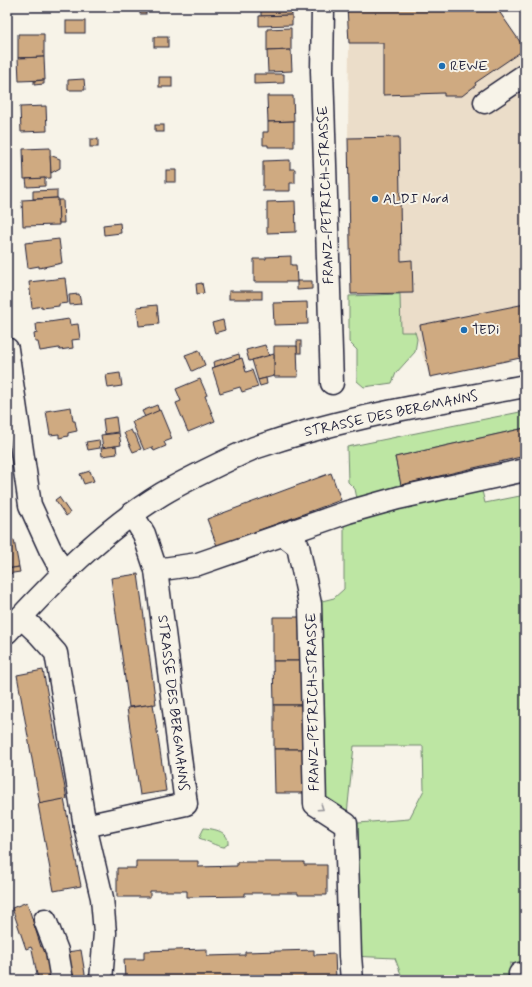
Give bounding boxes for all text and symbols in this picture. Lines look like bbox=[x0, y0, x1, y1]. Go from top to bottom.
place label: REWE bbox=[450, 57, 488, 75]
marker: REWE bbox=[437, 61, 447, 71]
street label: FRANZ-PETRICH-STRASSE bbox=[314, 105, 338, 285]
place label: ALDI Nord bbox=[383, 190, 448, 208]
marker: ALDI Nord bbox=[370, 194, 380, 204]
place label: TEDi bbox=[472, 321, 499, 339]
marker: TEDi bbox=[459, 325, 469, 335]
street label: STRASSE DES BERGMANNS bbox=[303, 387, 479, 441]
street label: FRANZ-PETRICH-STRASSE bbox=[302, 613, 324, 791]
street label: STRASSE DES BERGMANNS bbox=[153, 614, 193, 792]
one-way arrow bbox=[317, 803, 324, 811]

